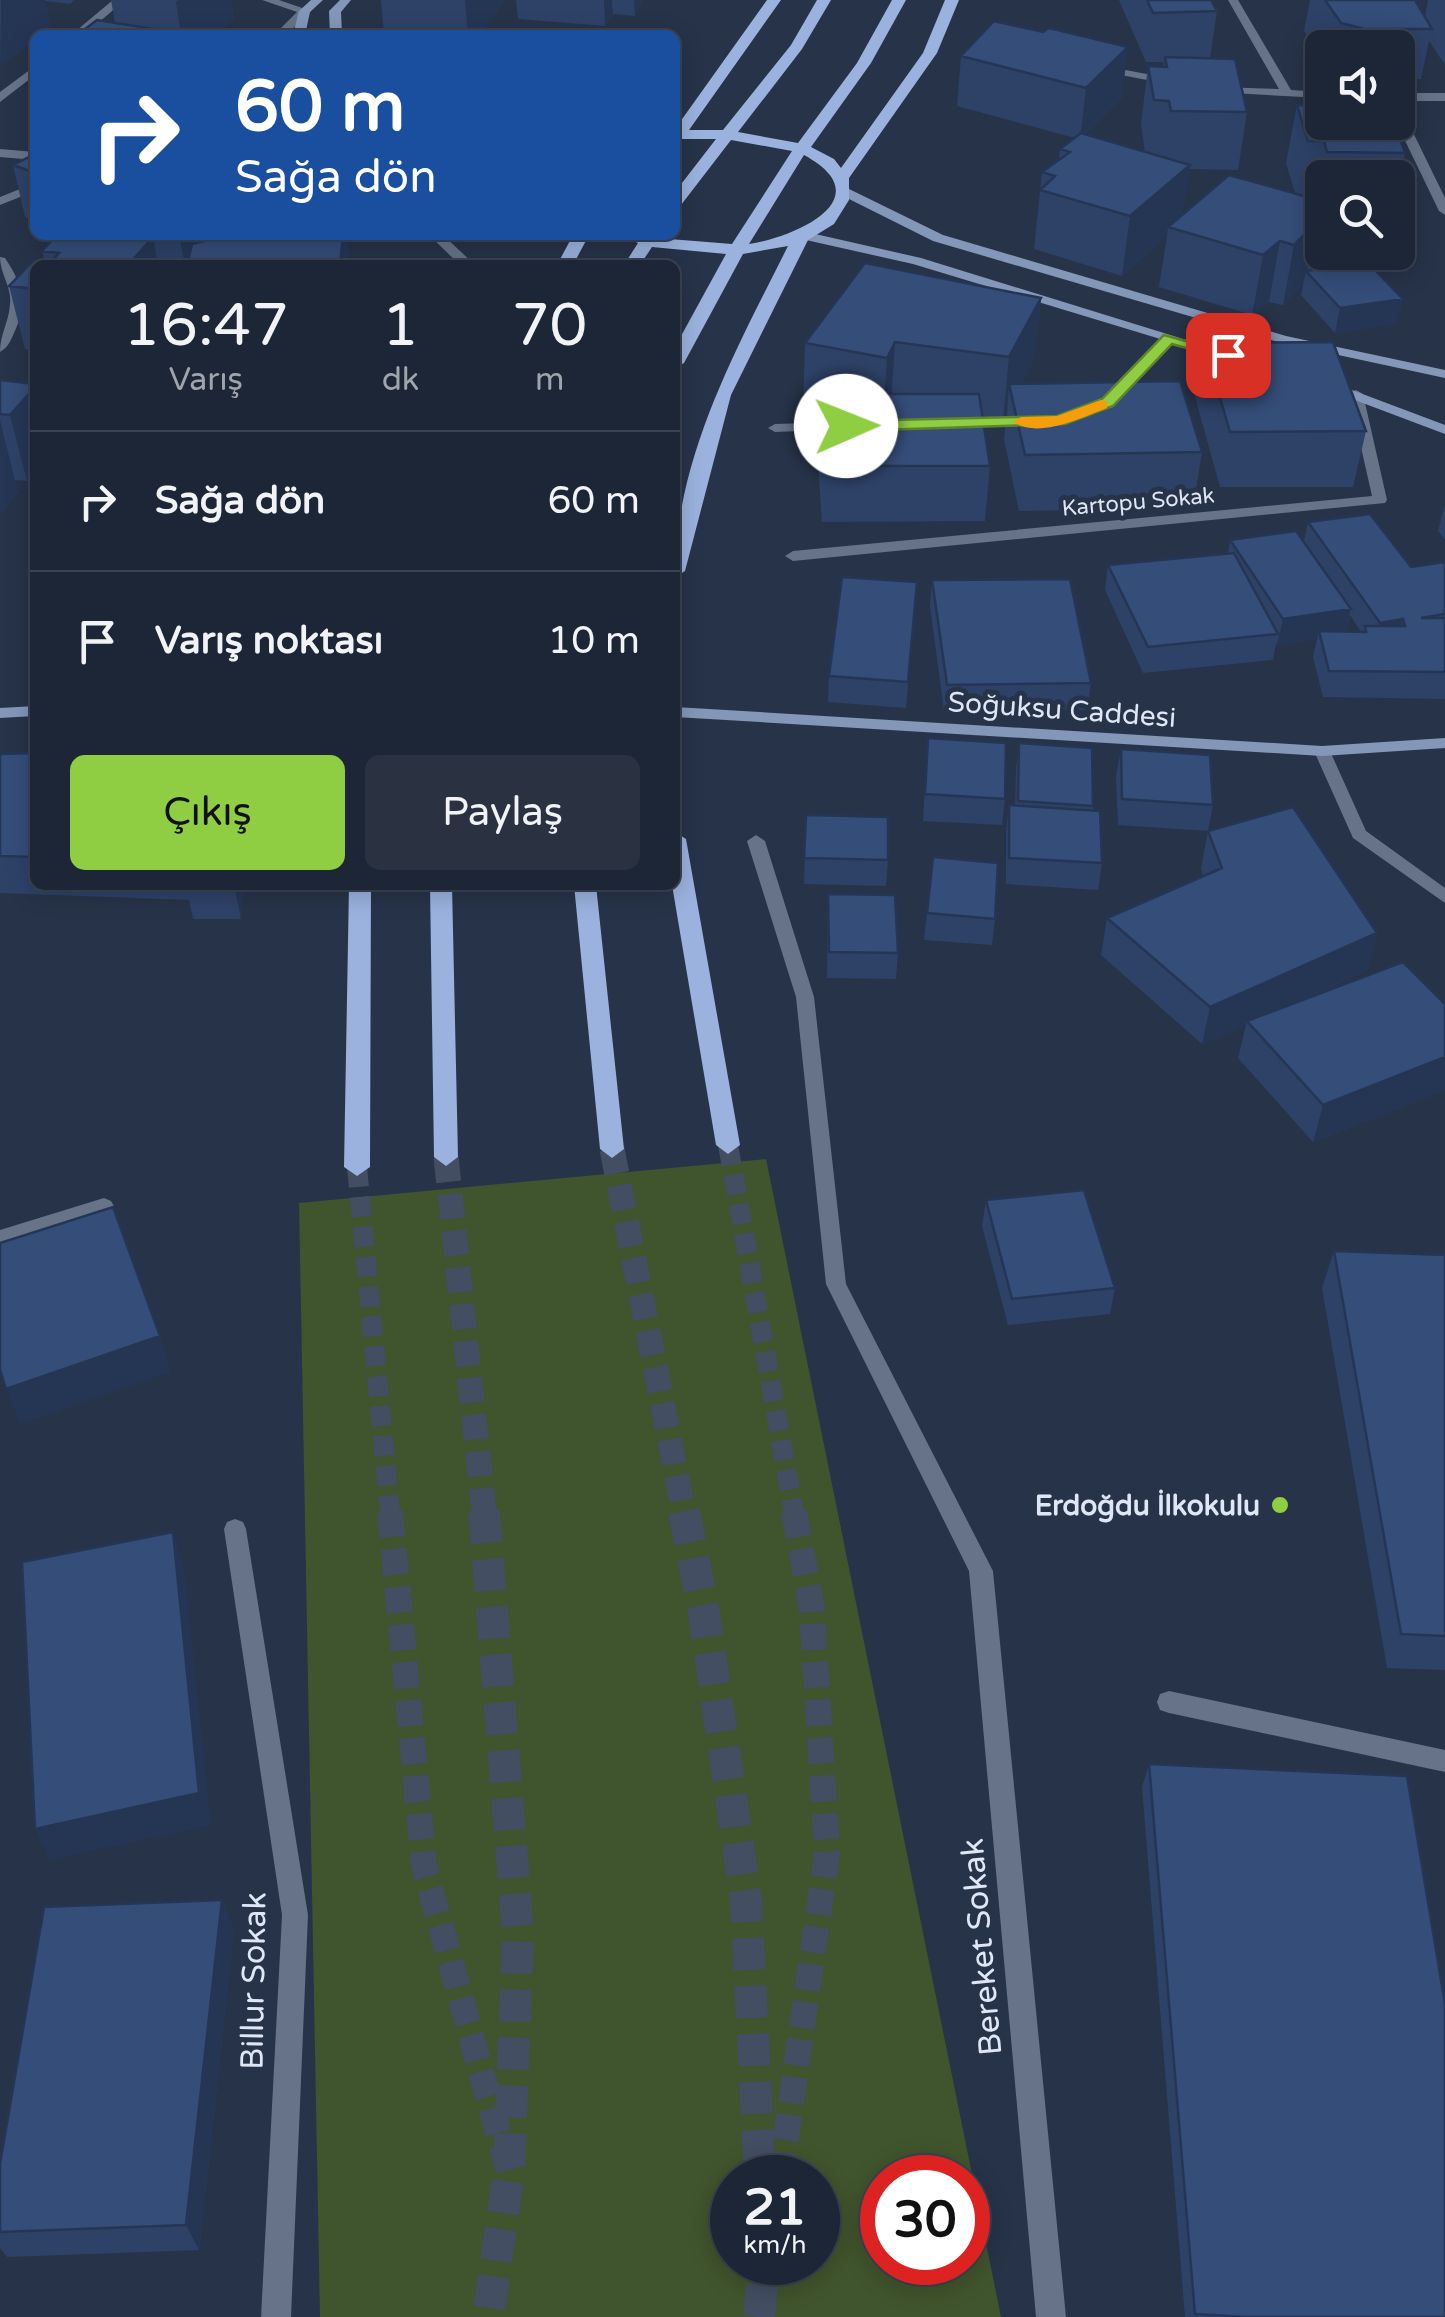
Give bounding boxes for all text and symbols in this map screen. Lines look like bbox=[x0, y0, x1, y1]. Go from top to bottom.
map controls bbox=[1305, 30, 1415, 270]
button: sound bbox=[1305, 30, 1415, 140]
text: 60 m bbox=[235, 66, 405, 150]
icon: right bbox=[70, 70, 200, 200]
text: Sağa dön bbox=[235, 151, 437, 205]
button: search bbox=[1305, 160, 1415, 270]
text: 16:47 bbox=[123, 290, 289, 362]
text: 1 bbox=[382, 290, 419, 362]
text: 70 bbox=[512, 290, 587, 362]
pin bbox=[1186, 313, 1271, 398]
icon: arrive bbox=[1201, 328, 1256, 383]
text: Varış bbox=[169, 361, 243, 399]
text: dk bbox=[382, 361, 419, 399]
text: m bbox=[535, 361, 564, 399]
position arrow bbox=[794, 374, 898, 478]
icon: right bbox=[70, 474, 125, 529]
text: Sağa dön bbox=[155, 478, 325, 524]
text: 60 m bbox=[548, 478, 640, 524]
street label: Kartopu Sokak bbox=[1061, 482, 1216, 522]
icon: arrive bbox=[70, 614, 125, 669]
text: Varış noktası bbox=[155, 618, 383, 664]
text: 10 m bbox=[548, 618, 640, 664]
street label: Soğuksu Caddesi bbox=[947, 685, 1177, 735]
button: Çıkış bbox=[70, 755, 345, 870]
button: Paylaş bbox=[365, 755, 640, 870]
place label: Erdoğdu İlkokulu bbox=[1035, 1489, 1260, 1523]
marker: Erdoğdu İlkokulu bbox=[1269, 1494, 1291, 1516]
street label: Bereket Sokak bbox=[954, 1837, 1010, 2057]
street label: Billur Sokak bbox=[233, 1892, 275, 2070]
speed limit sign: 30 bbox=[860, 2155, 990, 2285]
text: 21 bbox=[744, 2178, 806, 2238]
text: km/h bbox=[744, 2230, 806, 2260]

